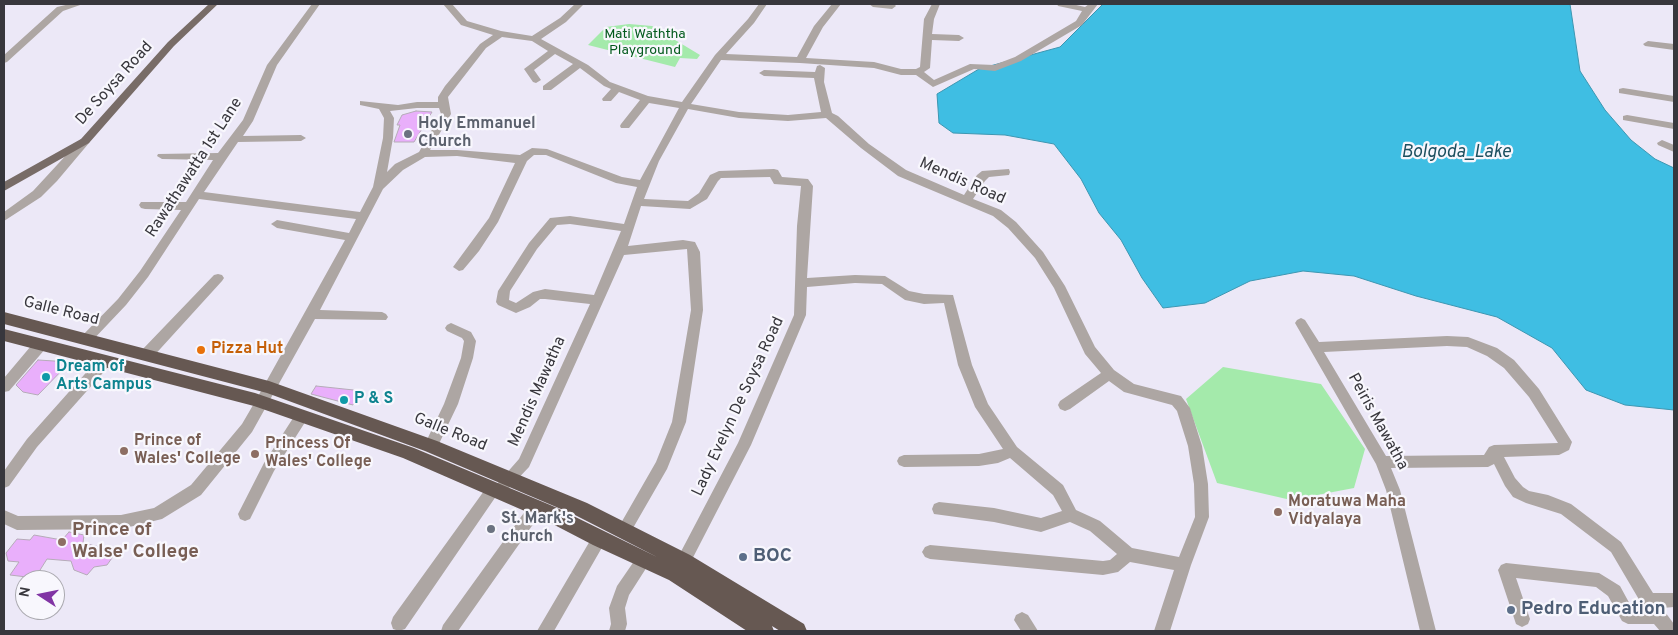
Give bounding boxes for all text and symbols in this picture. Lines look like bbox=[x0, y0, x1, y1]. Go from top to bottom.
park label: Mati Waththa Playground bbox=[604, 27, 686, 59]
street label: De Soysa Road bbox=[72, 38, 158, 130]
street label: Rawathawatta 1st Lane bbox=[143, 94, 247, 242]
place label: Holy Emmanuel Church bbox=[418, 115, 536, 153]
marker: Holy Emmanuel Church bbox=[402, 128, 414, 140]
water label: Bolgoda_Lake bbox=[1401, 142, 1511, 164]
street label: Mendis Road bbox=[916, 154, 1008, 210]
street label: Galle Road bbox=[21, 293, 101, 331]
street label: Lady Evelyn De Soysa Road bbox=[689, 314, 789, 500]
street label: Mendis Mawatha bbox=[505, 334, 571, 450]
place label: Pizza Hut bbox=[211, 340, 283, 360]
marker: Pizza Hut bbox=[195, 344, 207, 356]
place label: Dream of Arts Campus bbox=[56, 358, 152, 396]
street label: Peiris Mawatha bbox=[1343, 370, 1411, 474]
marker: Dream of Arts Campus bbox=[40, 371, 52, 383]
place label: P & S bbox=[354, 390, 393, 410]
marker: P & S bbox=[338, 394, 350, 406]
street label: Galle Road bbox=[411, 410, 489, 456]
place label: Prince of Wales' College bbox=[134, 432, 241, 470]
place label: Princess Of Wales' College bbox=[265, 435, 372, 473]
marker: Prince of Wales' College bbox=[118, 445, 130, 457]
marker: Princess Of Wales' College bbox=[249, 448, 261, 460]
place label: Moratuwa Maha Vidyalaya bbox=[1288, 493, 1406, 531]
marker: Moratuwa Maha Vidyalaya bbox=[1272, 506, 1284, 518]
place label: St. Mark's church bbox=[501, 510, 574, 548]
place label: Prince of Walse' College bbox=[72, 520, 199, 564]
marker: St. Mark's church bbox=[485, 523, 497, 535]
marker: Prince of Walse' College bbox=[56, 536, 68, 548]
place label: BOC bbox=[753, 546, 792, 568]
marker: BOC bbox=[737, 551, 749, 563]
north arrow bbox=[15, 570, 65, 620]
text: N bbox=[16, 586, 35, 599]
place label: Pedro Education bbox=[1521, 599, 1666, 621]
marker: Pedro Education bbox=[1505, 604, 1517, 616]

